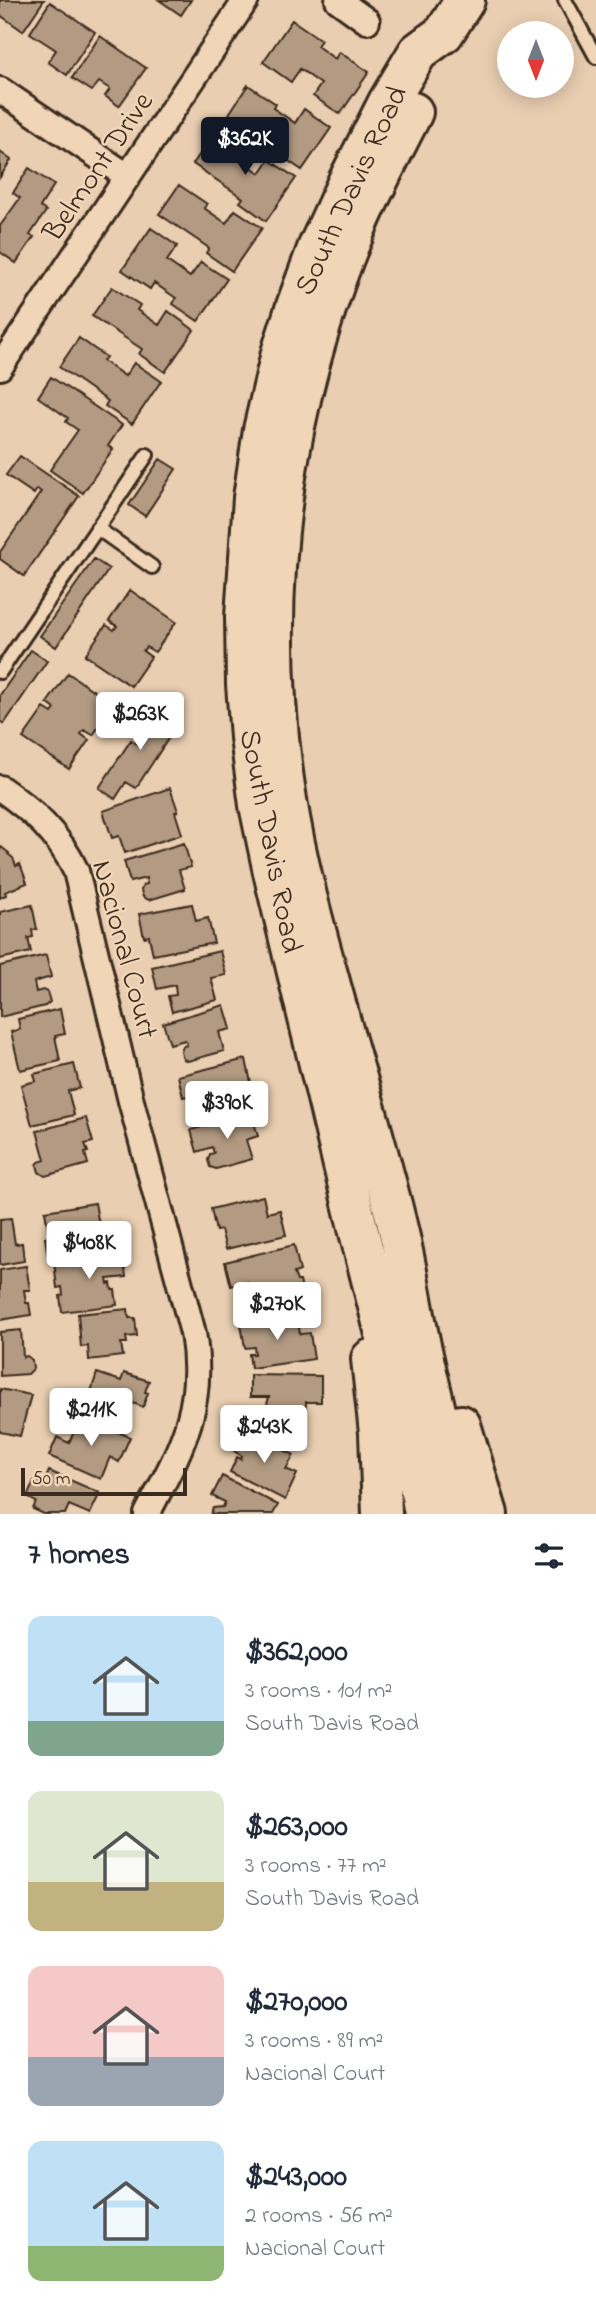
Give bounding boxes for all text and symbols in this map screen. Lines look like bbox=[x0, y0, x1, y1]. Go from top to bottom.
north arrow bbox=[497, 21, 574, 98]
map controls bbox=[497, 21, 574, 98]
street label: South Davis Road bbox=[285, 79, 421, 303]
street label: Belmont Drive bbox=[32, 83, 166, 252]
pin: $362K bbox=[196, 118, 294, 177]
text: $362K bbox=[217, 123, 273, 156]
pin: $263K bbox=[91, 692, 189, 752]
text: $263K bbox=[112, 698, 168, 731]
street label: South Davis Road bbox=[226, 726, 312, 957]
street label: Nacional Court bbox=[78, 856, 168, 1044]
pin: $390K bbox=[178, 1082, 276, 1141]
text: $390K bbox=[201, 1087, 253, 1120]
pin: $408K bbox=[40, 1222, 138, 1281]
text: $408K bbox=[62, 1227, 116, 1260]
pin: $270K bbox=[228, 1282, 326, 1342]
text: $270K bbox=[249, 1288, 305, 1321]
pin: $211K bbox=[42, 1388, 140, 1448]
text: $211K bbox=[65, 1394, 117, 1427]
pin: $243K bbox=[215, 1406, 313, 1465]
text: $243K bbox=[236, 1411, 292, 1444]
scale bar bbox=[21, 1465, 187, 1497]
text: 50 m bbox=[32, 1466, 71, 1493]
text: 7 homes bbox=[28, 1534, 130, 1578]
icon: filters bbox=[530, 1537, 568, 1575]
text: $362,000 bbox=[245, 1631, 348, 1675]
icon: home bbox=[84, 1644, 168, 1728]
text: 3 rooms · 101 m² bbox=[245, 1675, 392, 1708]
text: South Davis Road bbox=[245, 1708, 419, 1741]
text: $263,000 bbox=[245, 1806, 348, 1850]
icon: home bbox=[84, 1819, 168, 1903]
text: 3 rooms · 77 m² bbox=[245, 1850, 387, 1883]
text: South Davis Road bbox=[245, 1883, 419, 1916]
text: $270,000 bbox=[245, 1981, 347, 2025]
icon: home bbox=[84, 1994, 168, 2078]
text: 3 rooms · 89 m² bbox=[245, 2025, 383, 2058]
text: Nacional Court bbox=[245, 2058, 385, 2091]
text: $243,000 bbox=[245, 2156, 347, 2200]
icon: home bbox=[84, 2169, 168, 2253]
text: 2 rooms · 56 m² bbox=[245, 2200, 393, 2233]
text: Nacional Court bbox=[245, 2233, 385, 2266]

